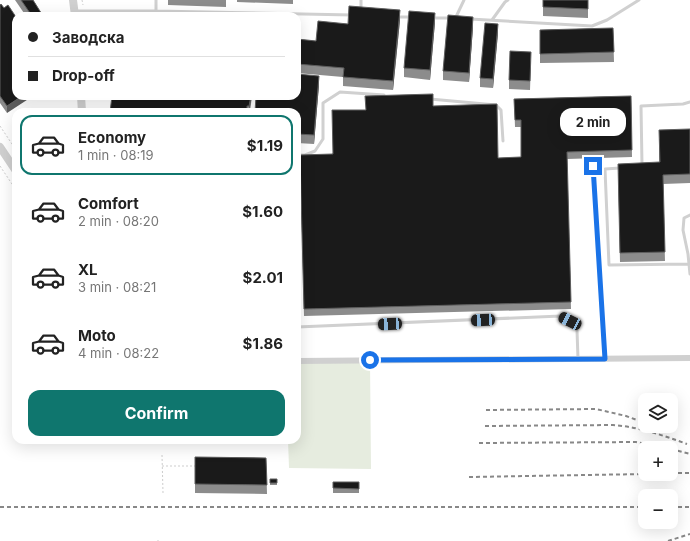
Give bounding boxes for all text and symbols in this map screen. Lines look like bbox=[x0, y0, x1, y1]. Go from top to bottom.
text: Заводска bbox=[52, 28, 125, 47]
text: Drop-off bbox=[52, 66, 115, 85]
callout: 2 min bbox=[560, 108, 626, 136]
text: 2 min bbox=[576, 114, 610, 130]
icon: car bbox=[30, 127, 66, 163]
text: Economy bbox=[78, 128, 146, 147]
text: $1.19 bbox=[247, 136, 283, 155]
text: 1 min · 08:19 bbox=[78, 147, 154, 163]
route end bbox=[584, 157, 602, 175]
icon: car bbox=[30, 193, 66, 229]
text: Comfort bbox=[78, 194, 139, 213]
text: $1.60 bbox=[242, 202, 283, 221]
text: 2 min · 08:20 bbox=[78, 213, 159, 229]
icon: car bbox=[30, 259, 66, 295]
text: XL bbox=[78, 260, 98, 279]
text: $2.01 bbox=[243, 268, 283, 287]
text: 3 min · 08:21 bbox=[78, 279, 156, 295]
car bbox=[557, 310, 583, 332]
car bbox=[471, 313, 495, 327]
car bbox=[378, 317, 402, 331]
icon: car bbox=[30, 325, 66, 361]
text: Moto bbox=[78, 326, 116, 345]
text: $1.86 bbox=[243, 334, 283, 353]
text: 4 min · 08:22 bbox=[78, 345, 159, 361]
route start bbox=[361, 351, 379, 369]
button: Confirm bbox=[28, 390, 285, 436]
map controls bbox=[638, 393, 678, 529]
button: layers bbox=[638, 393, 678, 433]
button: + bbox=[638, 441, 678, 481]
button: − bbox=[638, 489, 678, 529]

